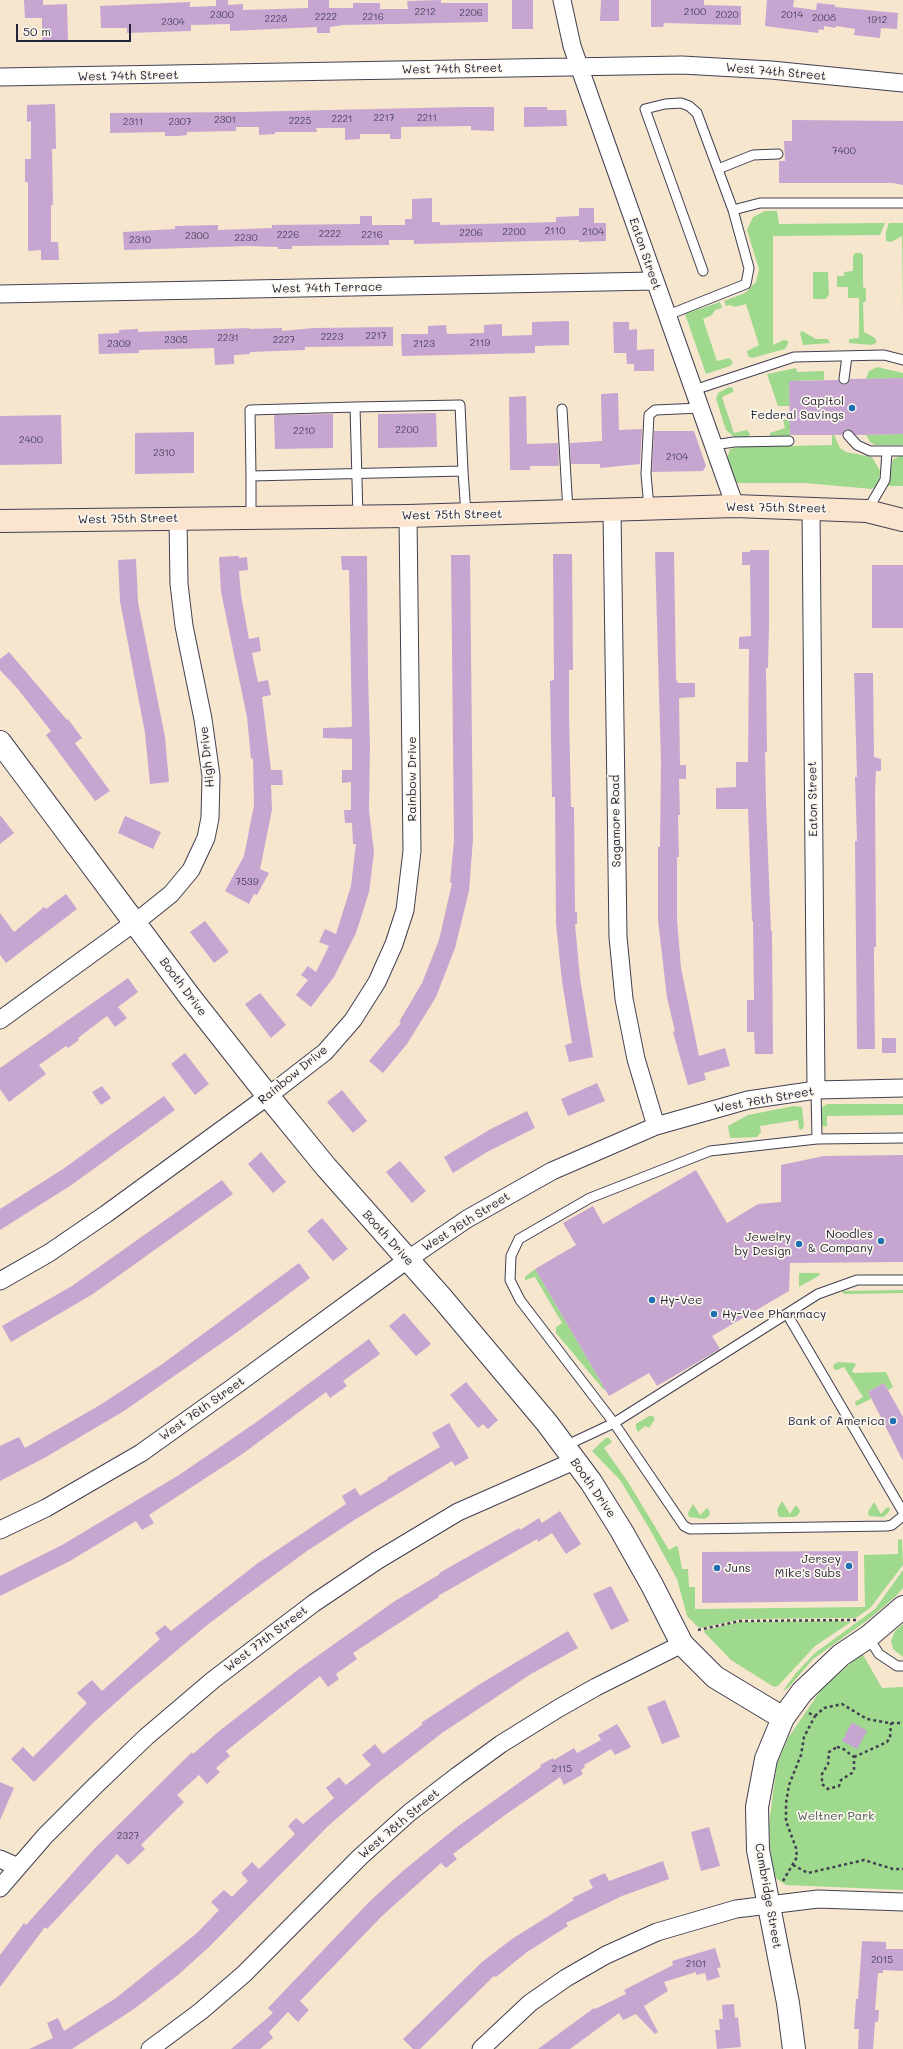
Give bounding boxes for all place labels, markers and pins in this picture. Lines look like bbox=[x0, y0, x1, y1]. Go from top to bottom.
place label: Capitol Federal Savings bbox=[751, 394, 844, 422]
marker: Capitol Federal Savings bbox=[847, 403, 857, 413]
place label: Noodles & Company bbox=[807, 1227, 873, 1255]
place label: Jewelry by Design bbox=[734, 1230, 791, 1258]
marker: Noodles & Company bbox=[876, 1236, 886, 1246]
marker: Jewelry by Design bbox=[794, 1239, 804, 1249]
place label: Hy-Vee bbox=[660, 1293, 702, 1307]
marker: Hy-Vee bbox=[647, 1295, 657, 1305]
place label: Hy-Vee Pharmacy bbox=[722, 1307, 826, 1321]
marker: Hy-Vee Pharmacy bbox=[709, 1309, 719, 1319]
place label: Bank of America bbox=[788, 1414, 885, 1428]
marker: Bank of America bbox=[888, 1416, 898, 1426]
place label: Jersey Mike's Subs bbox=[775, 1552, 841, 1580]
place label: Juns bbox=[725, 1561, 751, 1575]
marker: Jersey Mike's Subs bbox=[844, 1561, 854, 1571]
marker: Juns bbox=[712, 1563, 722, 1573]

